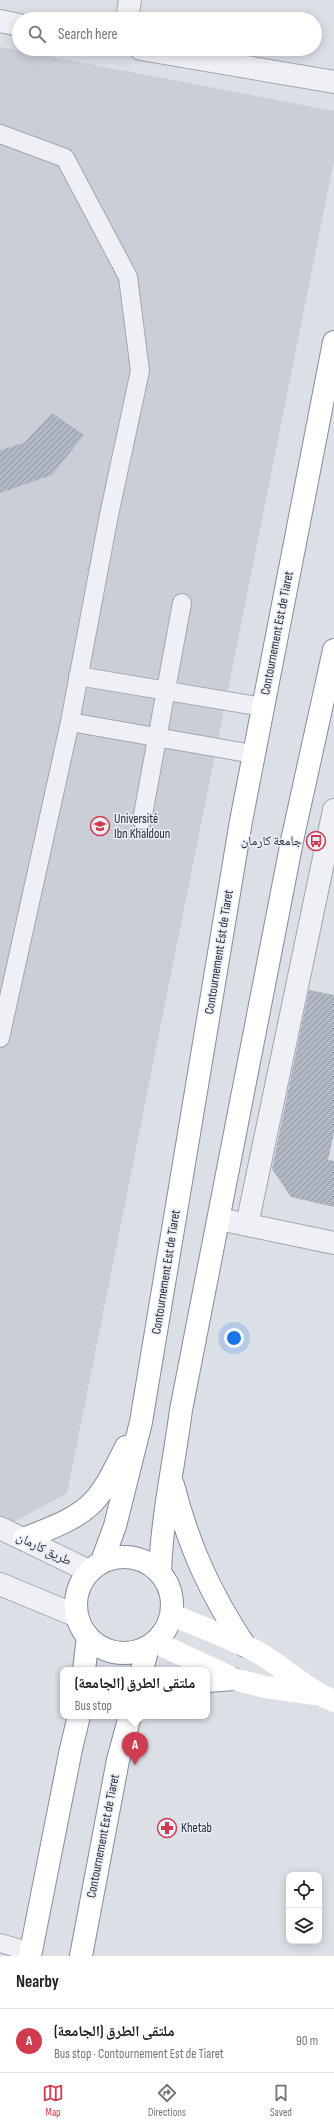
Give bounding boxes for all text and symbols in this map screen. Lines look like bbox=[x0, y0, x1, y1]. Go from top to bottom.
search box bbox=[12, 12, 322, 56]
icon: search bbox=[26, 23, 48, 45]
text: Search here bbox=[58, 25, 118, 44]
street label: Contournement Est de Tiaret bbox=[257, 570, 297, 696]
place label: Université Ibn Khaldoun bbox=[114, 811, 170, 842]
school or university icon: Université Ibn Khaldoun bbox=[89, 815, 111, 837]
bus stop icon: جامعة كارمان bbox=[305, 830, 327, 852]
place label: جامعة كارمان bbox=[241, 833, 302, 849]
street label: Contournement Est de Tiaret bbox=[201, 889, 237, 1015]
street label: Contournement Est de Tiaret bbox=[148, 1209, 184, 1335]
your location bbox=[224, 1328, 244, 1348]
street label: طريق كارمان bbox=[14, 1529, 74, 1569]
popup bbox=[60, 1667, 210, 1719]
text: ملتقى الطرق (الجامعة) bbox=[75, 1674, 195, 1693]
text: Bus stop bbox=[75, 1698, 112, 1714]
pin: A bbox=[122, 1732, 148, 1765]
street label: Contournement Est de Tiaret bbox=[83, 1773, 123, 1899]
pharmacy icon: Khetab bbox=[156, 1817, 178, 1839]
place label: Khetab bbox=[181, 1820, 212, 1836]
map controls bbox=[286, 1872, 322, 1944]
button: locate bbox=[286, 1872, 322, 1908]
button: layers bbox=[286, 1908, 322, 1944]
text: Nearby bbox=[16, 1972, 59, 1992]
text: ملتقى الطرق (الجامعة) bbox=[54, 2022, 175, 2041]
text: A bbox=[26, 2033, 32, 2049]
text: 90 m bbox=[296, 2033, 318, 2049]
text: Bus stop · Contournement Est de Tiaret bbox=[54, 2046, 224, 2062]
tab: Map bbox=[42, 2082, 64, 2119]
tab: Directions bbox=[148, 2082, 186, 2119]
tab: Saved bbox=[270, 2082, 292, 2119]

